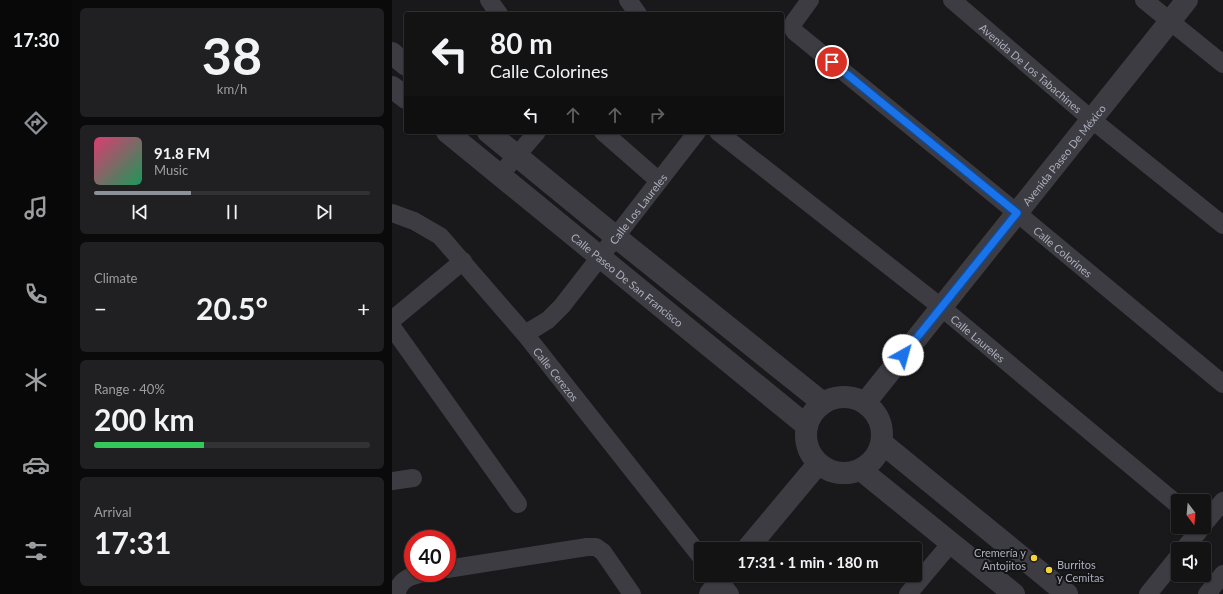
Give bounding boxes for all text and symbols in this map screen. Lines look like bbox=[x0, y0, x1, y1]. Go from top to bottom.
street label: Avenida De Los Tabachines bbox=[977, 20, 1085, 115]
text: 38 bbox=[202, 24, 262, 86]
text: 80 m bbox=[490, 26, 553, 60]
icon: left bbox=[424, 28, 476, 80]
text: 17:30 bbox=[13, 29, 59, 51]
pin bbox=[815, 45, 849, 79]
icon: arrive bbox=[821, 51, 843, 73]
text: Calle Colorines bbox=[490, 60, 608, 82]
text: km/h bbox=[217, 81, 247, 97]
street label: Avenida Paseo De México bbox=[1019, 102, 1108, 208]
icon: left bbox=[520, 104, 542, 126]
icon: ahead bbox=[562, 104, 584, 126]
icon: ahead bbox=[604, 104, 626, 126]
icon: right bbox=[646, 104, 668, 126]
icon: directions bbox=[22, 109, 50, 137]
text: 91.8 FM bbox=[154, 144, 210, 162]
text: Music bbox=[154, 162, 188, 178]
street label: Calle Los Laureles bbox=[606, 171, 669, 246]
icon: music bbox=[22, 194, 50, 222]
icon: previous bbox=[129, 201, 151, 223]
icon: pause bbox=[221, 201, 243, 223]
icon: next bbox=[313, 201, 335, 223]
street label: Calle Colorines bbox=[1031, 223, 1095, 280]
street label: Calle Paseo De San Francisco bbox=[569, 230, 686, 329]
text: Climate bbox=[94, 270, 137, 286]
icon: phone bbox=[22, 280, 50, 308]
text: 20.5° bbox=[196, 290, 268, 326]
text: − bbox=[94, 295, 107, 322]
text: + bbox=[357, 295, 370, 322]
street label: Calle Laureles bbox=[948, 312, 1008, 365]
position arrow bbox=[882, 334, 924, 376]
street label: Calle Cerezos bbox=[531, 344, 582, 404]
icon: climate bbox=[22, 366, 50, 394]
text: Range · 40% bbox=[94, 381, 165, 397]
text: 200 km bbox=[94, 401, 195, 437]
icon: car bbox=[22, 451, 50, 479]
north arrow bbox=[1171, 494, 1211, 534]
map controls bbox=[1171, 494, 1211, 582]
text: Arrival bbox=[94, 504, 131, 520]
text: 17:31 bbox=[94, 524, 171, 560]
speed limit sign: 40 bbox=[404, 530, 456, 582]
icon: filters bbox=[22, 537, 50, 565]
button: sound bbox=[1171, 542, 1211, 582]
place label: Cremería y Antojitos bbox=[974, 546, 1026, 572]
text: 17:31 · 1 min · 180 m bbox=[738, 553, 878, 571]
marker: Cremería y Antojitos bbox=[1029, 553, 1039, 563]
place label: Burritos y Cemitas bbox=[1057, 558, 1104, 584]
marker: Burritos y Cemitas bbox=[1044, 565, 1054, 575]

